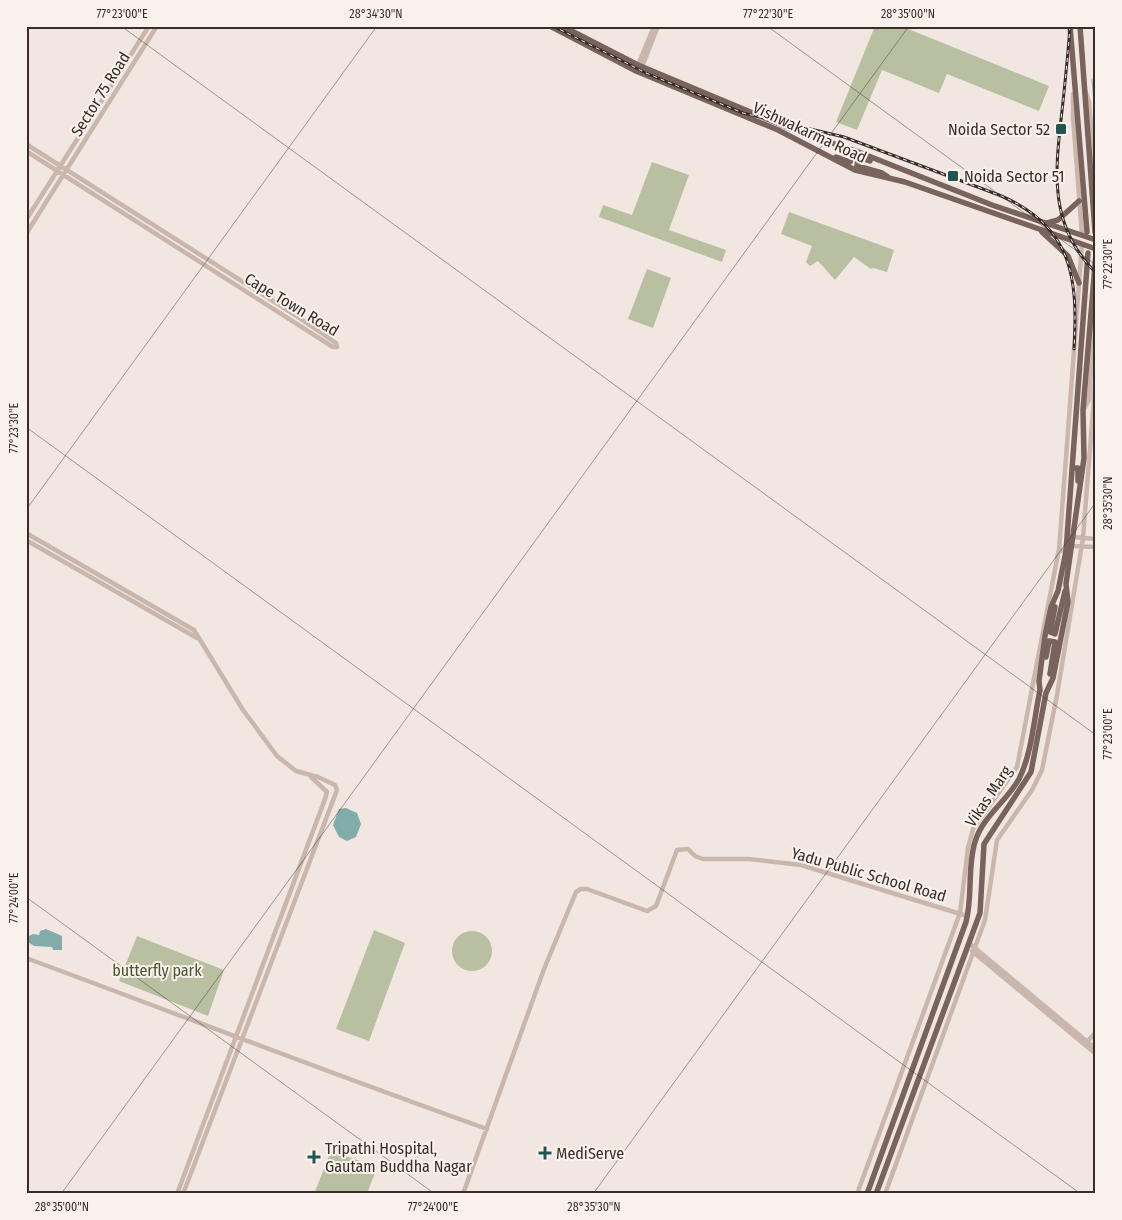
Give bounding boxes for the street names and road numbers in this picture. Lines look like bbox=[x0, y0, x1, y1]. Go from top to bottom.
street label: Sector 75 Road bbox=[67, 49, 134, 140]
street label: Vishwakarma Road bbox=[750, 98, 870, 167]
street label: Cape Town Road bbox=[241, 269, 342, 340]
street label: Vikas Marg bbox=[961, 762, 1016, 831]
street label: Yadu Public School Road bbox=[789, 843, 948, 906]

